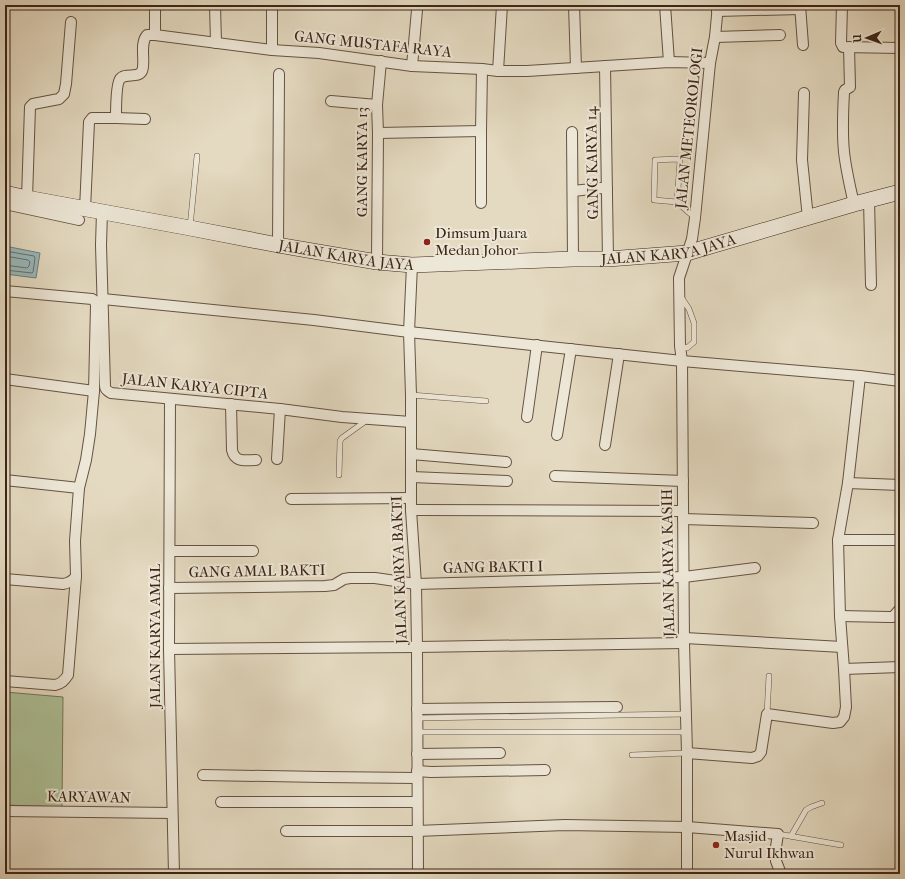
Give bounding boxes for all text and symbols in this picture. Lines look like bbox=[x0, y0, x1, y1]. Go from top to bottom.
north arrow bbox=[847, 18, 887, 58]
street label: GANG MUSTAFA RAYA bbox=[293, 27, 453, 61]
text: U bbox=[851, 33, 864, 44]
street label: JALAN METEOROLOGI bbox=[671, 46, 706, 211]
street label: GANG KARYA 14 bbox=[582, 105, 602, 220]
street label: GANG KARYA 13 bbox=[353, 107, 371, 217]
place label: Dimsum Juara Medan Johor bbox=[435, 224, 528, 259]
street label: JALAN KARYA JAYA bbox=[600, 230, 738, 268]
street label: JALAN KARYA JAYA bbox=[276, 236, 415, 274]
marker: Dimsum Juara Medan Johor bbox=[422, 237, 432, 247]
street label: JALAN KARYA CIPTA bbox=[120, 369, 269, 403]
street label: JALAN KARYA KASIH bbox=[658, 489, 678, 638]
street label: JALAN KARYA BAKTI bbox=[387, 495, 411, 645]
street label: GANG BAKTI I bbox=[443, 557, 544, 577]
street label: GANG AMAL BAKTI bbox=[188, 561, 326, 581]
street label: JALAN KARYA AMAL bbox=[146, 564, 164, 709]
street label: KARYAWAN bbox=[47, 787, 132, 807]
place label: Masjid Nurul Ikhwan bbox=[724, 827, 815, 862]
marker: Masjid Nurul Ikhwan bbox=[711, 840, 721, 850]

